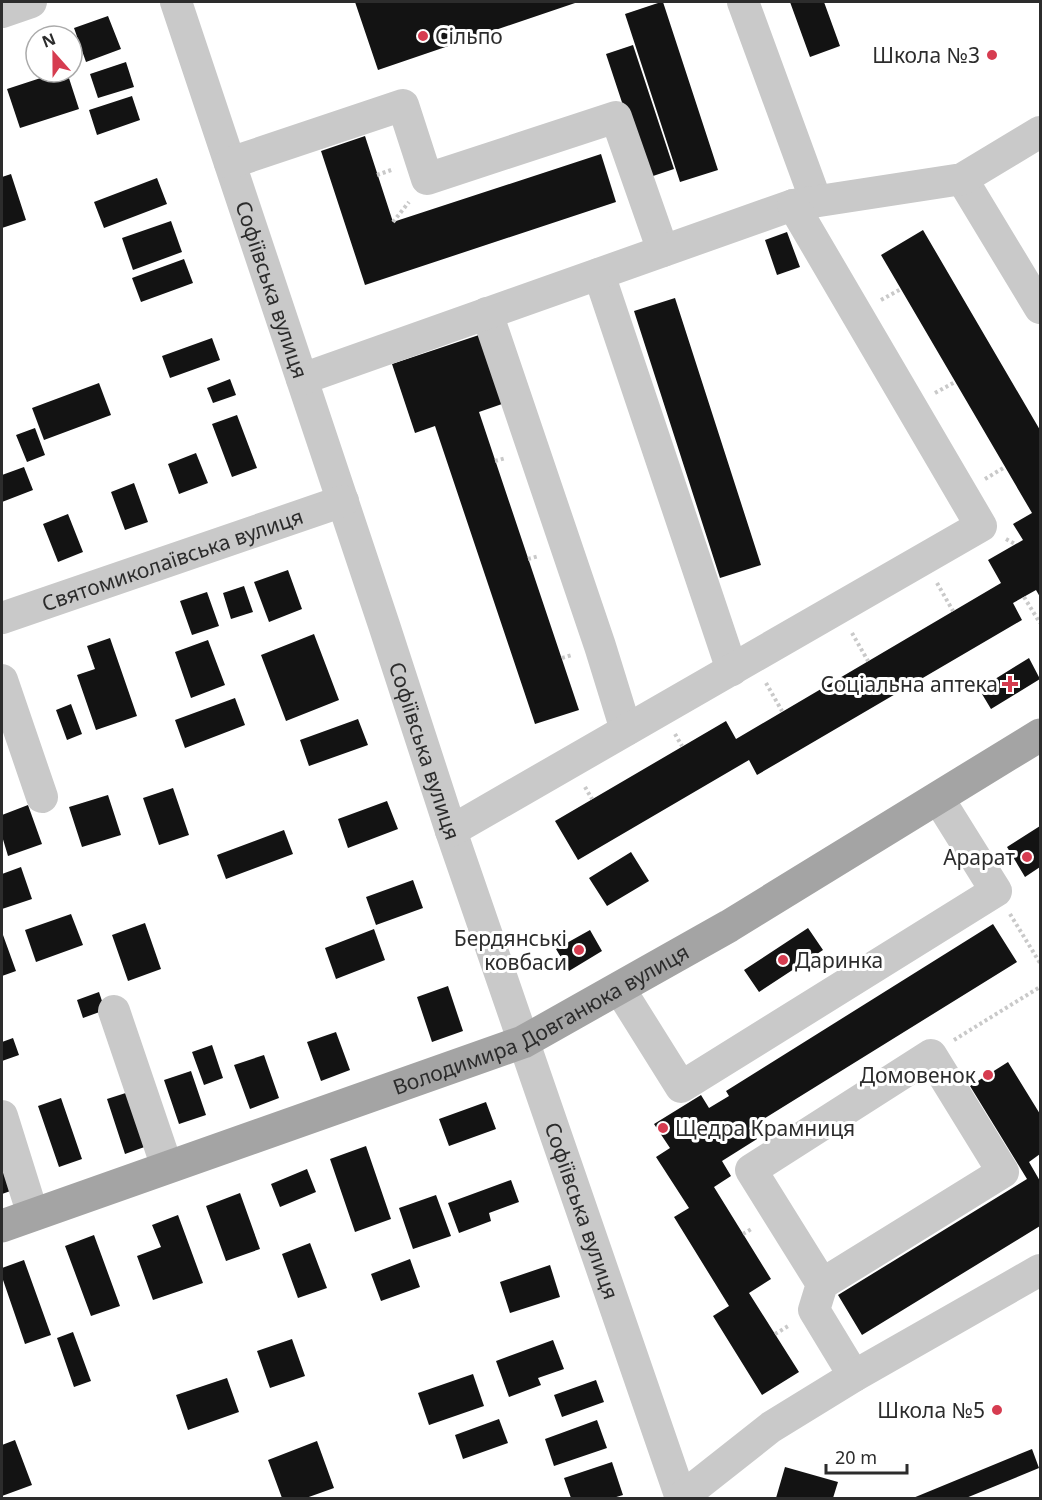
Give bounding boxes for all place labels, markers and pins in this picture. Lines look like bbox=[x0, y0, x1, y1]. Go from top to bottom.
place label: Сільпо bbox=[435, 22, 503, 50]
marker: Сільпо bbox=[416, 29, 430, 43]
place label: Школа №3 bbox=[872, 41, 980, 69]
marker: Школа №3 bbox=[985, 48, 999, 62]
place label: Соціальна аптека bbox=[820, 670, 998, 698]
marker: Соціальна аптека bbox=[1003, 677, 1017, 691]
place label: Арарат bbox=[943, 843, 1015, 871]
marker: Арарат bbox=[1020, 850, 1034, 864]
place label: Бердянські ковбаси bbox=[454, 924, 567, 976]
marker: Бердянські ковбаси bbox=[572, 943, 586, 957]
place label: Даринка bbox=[795, 946, 883, 974]
marker: Даринка bbox=[776, 953, 790, 967]
place label: Домовенок bbox=[860, 1061, 976, 1089]
marker: Домовенок bbox=[981, 1068, 995, 1082]
place label: Щедра Крамниця bbox=[675, 1114, 855, 1142]
marker: Щедра Крамниця bbox=[656, 1121, 670, 1135]
place label: Школа №5 bbox=[877, 1396, 985, 1424]
marker: Школа №5 bbox=[990, 1403, 1004, 1417]

